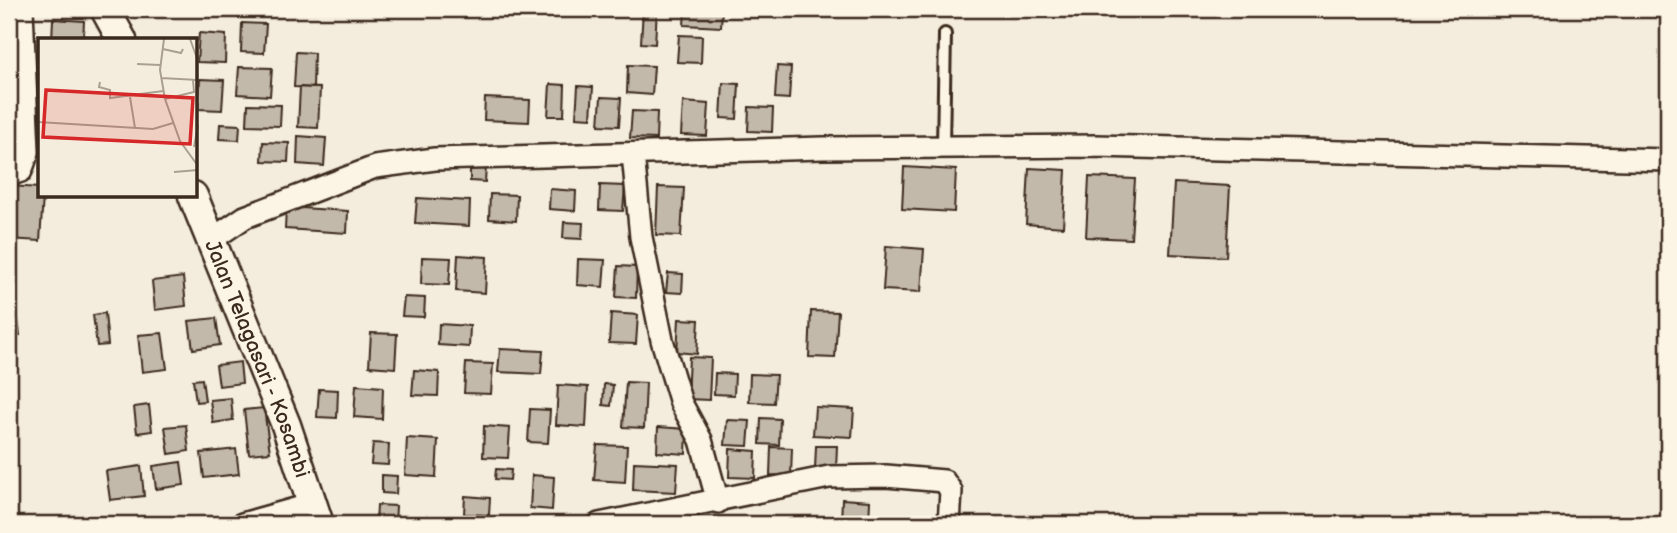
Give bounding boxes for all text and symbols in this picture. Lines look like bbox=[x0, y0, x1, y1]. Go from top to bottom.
inset map bbox=[38, 38, 198, 198]
street label: Jalan Telagasari - Kosambi bbox=[199, 236, 315, 481]

